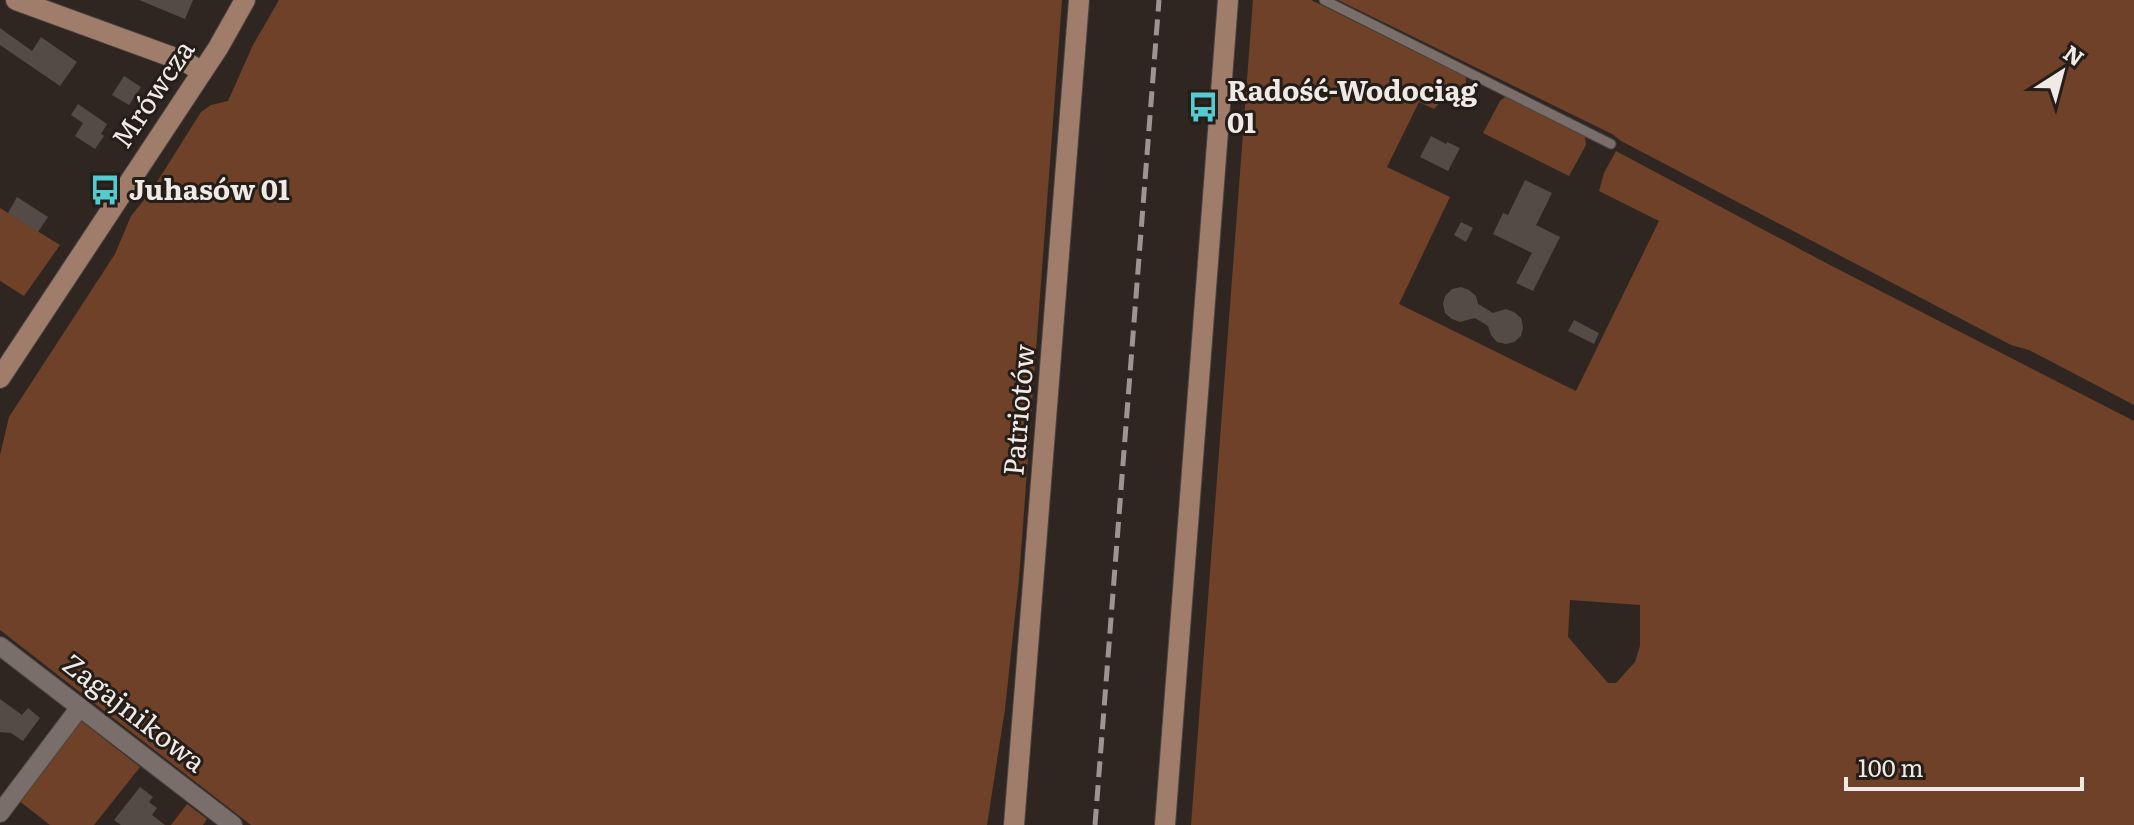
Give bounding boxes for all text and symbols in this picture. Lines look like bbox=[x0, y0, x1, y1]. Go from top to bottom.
street label: Mrówcza bbox=[100, 30, 203, 156]
north arrow bbox=[2022, 32, 2102, 112]
text: N bbox=[2057, 36, 2092, 73]
place label: Radość-Wodociąg 01 bbox=[1227, 68, 1479, 142]
bus stop icon: Radość-Wodociąg 01 bbox=[1186, 90, 1220, 124]
place label: Juhasów 01 bbox=[129, 167, 290, 209]
bus stop icon: Juhasów 01 bbox=[88, 173, 122, 207]
street label: Patriotów bbox=[990, 342, 1044, 477]
street label: Zagajnikowa bbox=[55, 642, 216, 781]
scale bar bbox=[1846, 741, 2082, 791]
text: 100 m bbox=[1858, 749, 1924, 784]

